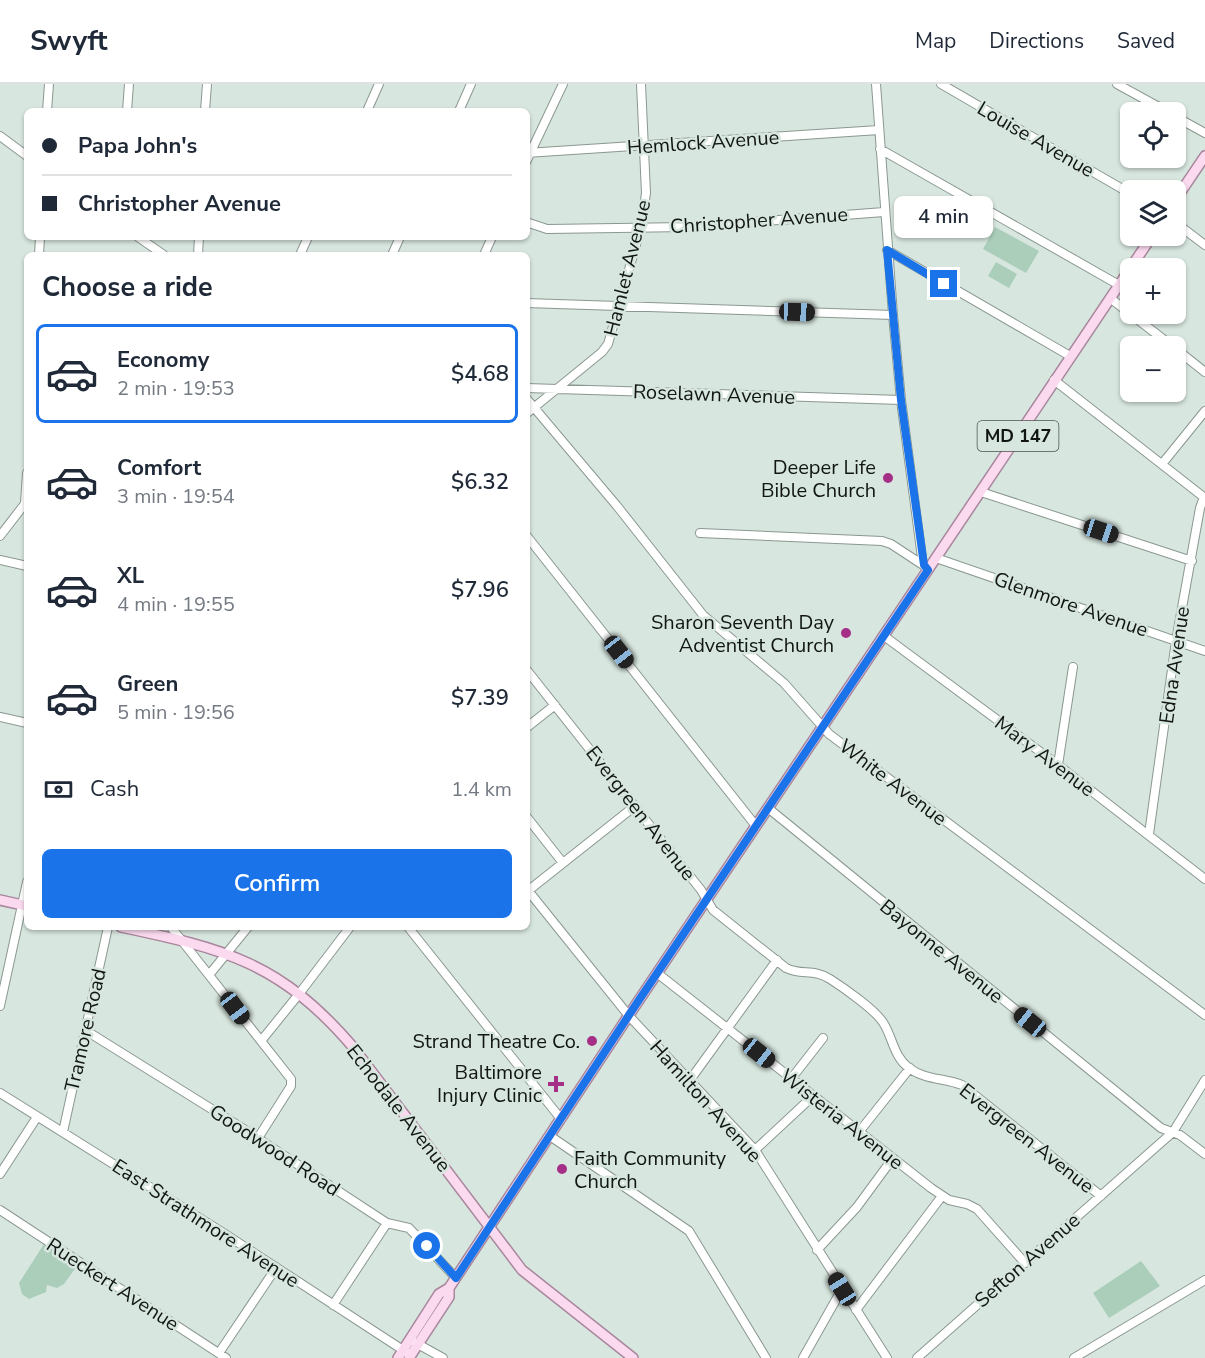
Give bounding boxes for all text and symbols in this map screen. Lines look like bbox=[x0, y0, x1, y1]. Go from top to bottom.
text: Swyft bbox=[30, 22, 108, 60]
text: Map bbox=[915, 27, 956, 55]
text: Directions bbox=[989, 27, 1084, 55]
text: Saved bbox=[1117, 27, 1175, 55]
street label: Louise Avenue bbox=[972, 95, 1099, 184]
map controls bbox=[1120, 102, 1186, 402]
button: locate bbox=[1120, 102, 1186, 168]
street label: Hemlock Avenue bbox=[626, 124, 780, 161]
text: Papa John's bbox=[78, 131, 197, 161]
button: layers bbox=[1120, 180, 1186, 246]
text: Christopher Avenue bbox=[78, 189, 281, 219]
street label: Hamlet Avenue bbox=[597, 197, 657, 339]
callout: 4 min bbox=[894, 197, 994, 239]
street label: Christopher Avenue bbox=[669, 201, 849, 240]
text: 4 min bbox=[918, 203, 969, 230]
button: + bbox=[1120, 258, 1186, 324]
text: Choose a ride bbox=[42, 269, 213, 306]
route end bbox=[930, 270, 957, 297]
car bbox=[779, 302, 815, 322]
button: − bbox=[1120, 336, 1186, 402]
text: Economy bbox=[117, 345, 209, 375]
icon: car bbox=[45, 347, 99, 401]
text: $4.68 bbox=[451, 359, 509, 389]
text: 2 min · 19:53 bbox=[117, 375, 235, 402]
street label: Roselawn Avenue bbox=[632, 378, 796, 411]
road number: MD 147 bbox=[978, 421, 1058, 451]
text: Comfort bbox=[117, 453, 201, 483]
place label: Deeper Life Bible Church bbox=[761, 454, 876, 504]
icon: car bbox=[45, 455, 99, 509]
text: $6.32 bbox=[451, 467, 509, 497]
marker: Deeper Life Bible Church bbox=[881, 471, 895, 485]
text: 3 min · 19:54 bbox=[117, 483, 235, 510]
car bbox=[1081, 517, 1121, 545]
text: XL bbox=[117, 561, 144, 591]
icon: car bbox=[45, 563, 99, 617]
street label: Glenmore Avenue bbox=[990, 565, 1152, 644]
text: $7.96 bbox=[451, 575, 509, 605]
text: 4 min · 19:55 bbox=[117, 591, 235, 618]
street label: Edna Avenue bbox=[1153, 605, 1196, 726]
place label: Sharon Seventh Day Adventist Church bbox=[651, 609, 835, 659]
marker: Sharon Seventh Day Adventist Church bbox=[839, 626, 853, 640]
car bbox=[601, 632, 637, 672]
text: Green bbox=[117, 669, 178, 699]
icon: car bbox=[45, 671, 99, 725]
text: $7.39 bbox=[451, 683, 509, 713]
text: 5 min · 19:56 bbox=[117, 699, 235, 726]
street label: Mary Avenue bbox=[989, 710, 1100, 803]
street label: White Avenue bbox=[833, 733, 952, 832]
street label: Evergreen Avenue bbox=[580, 740, 702, 886]
icon: cash bbox=[42, 773, 75, 806]
text: Cash bbox=[90, 774, 139, 804]
text: 1.4 km bbox=[451, 776, 512, 803]
button: Confirm bbox=[42, 849, 512, 918]
street label: Bayonne Avenue bbox=[874, 893, 1009, 1010]
street label: Tramore Road bbox=[58, 966, 113, 1094]
car bbox=[217, 988, 253, 1028]
car bbox=[1010, 1004, 1050, 1040]
place label: Strand Theatre Co. bbox=[412, 1028, 580, 1055]
marker: Strand Theatre Co. bbox=[585, 1034, 599, 1048]
street label: Hamilton Avenue bbox=[643, 1034, 768, 1168]
car bbox=[739, 1035, 779, 1071]
street label: Echodale Avenue bbox=[340, 1039, 457, 1178]
place label: Baltimore Injury Clinic bbox=[437, 1059, 542, 1109]
street label: Wisteria Avenue bbox=[775, 1063, 909, 1176]
marker: Baltimore Injury Clinic bbox=[547, 1075, 565, 1093]
street label: Evergreen Avenue bbox=[954, 1077, 1100, 1199]
street label: Goodwood Road bbox=[204, 1098, 345, 1203]
place label: Faith Community Church bbox=[574, 1145, 727, 1195]
street label: East Strathmore Avenue bbox=[107, 1153, 305, 1294]
marker: Faith Community Church bbox=[555, 1162, 569, 1176]
street label: Sefton Avenue bbox=[969, 1207, 1086, 1314]
street label: Rueckert Avenue bbox=[41, 1231, 184, 1337]
route start bbox=[413, 1232, 440, 1259]
car bbox=[825, 1269, 859, 1309]

